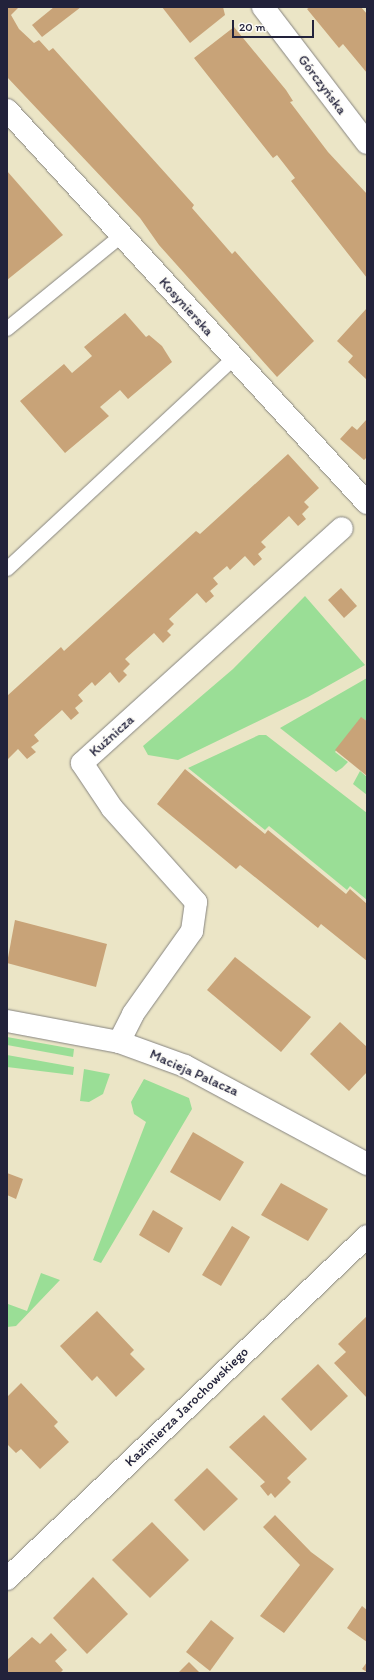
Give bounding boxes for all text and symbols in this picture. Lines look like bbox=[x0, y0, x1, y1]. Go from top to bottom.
scale bar bbox=[234, 12, 316, 38]
text: 20 m bbox=[239, 20, 266, 34]
street label: Górczyńska bbox=[294, 52, 350, 118]
street label: Kosynierska bbox=[155, 274, 217, 340]
street label: Kuźnicza bbox=[86, 711, 138, 761]
street label: Macieja Palacza bbox=[147, 1046, 241, 1100]
street label: Kazimierza Jarochowskiego bbox=[122, 1344, 252, 1470]

